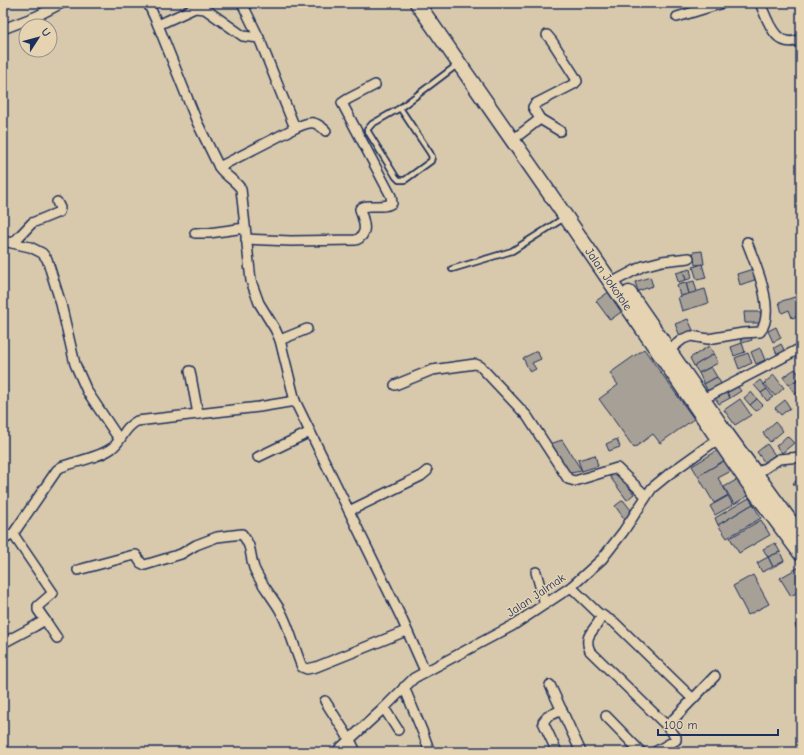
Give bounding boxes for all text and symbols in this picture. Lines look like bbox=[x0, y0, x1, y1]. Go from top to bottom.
north arrow bbox=[18, 18, 58, 58]
text: U bbox=[38, 26, 53, 39]
street label: Jalan Jokotole bbox=[582, 245, 635, 313]
street label: Jalan Jalmak bbox=[504, 570, 568, 620]
scale bar bbox=[658, 711, 778, 737]
text: 100 m bbox=[664, 718, 697, 732]

